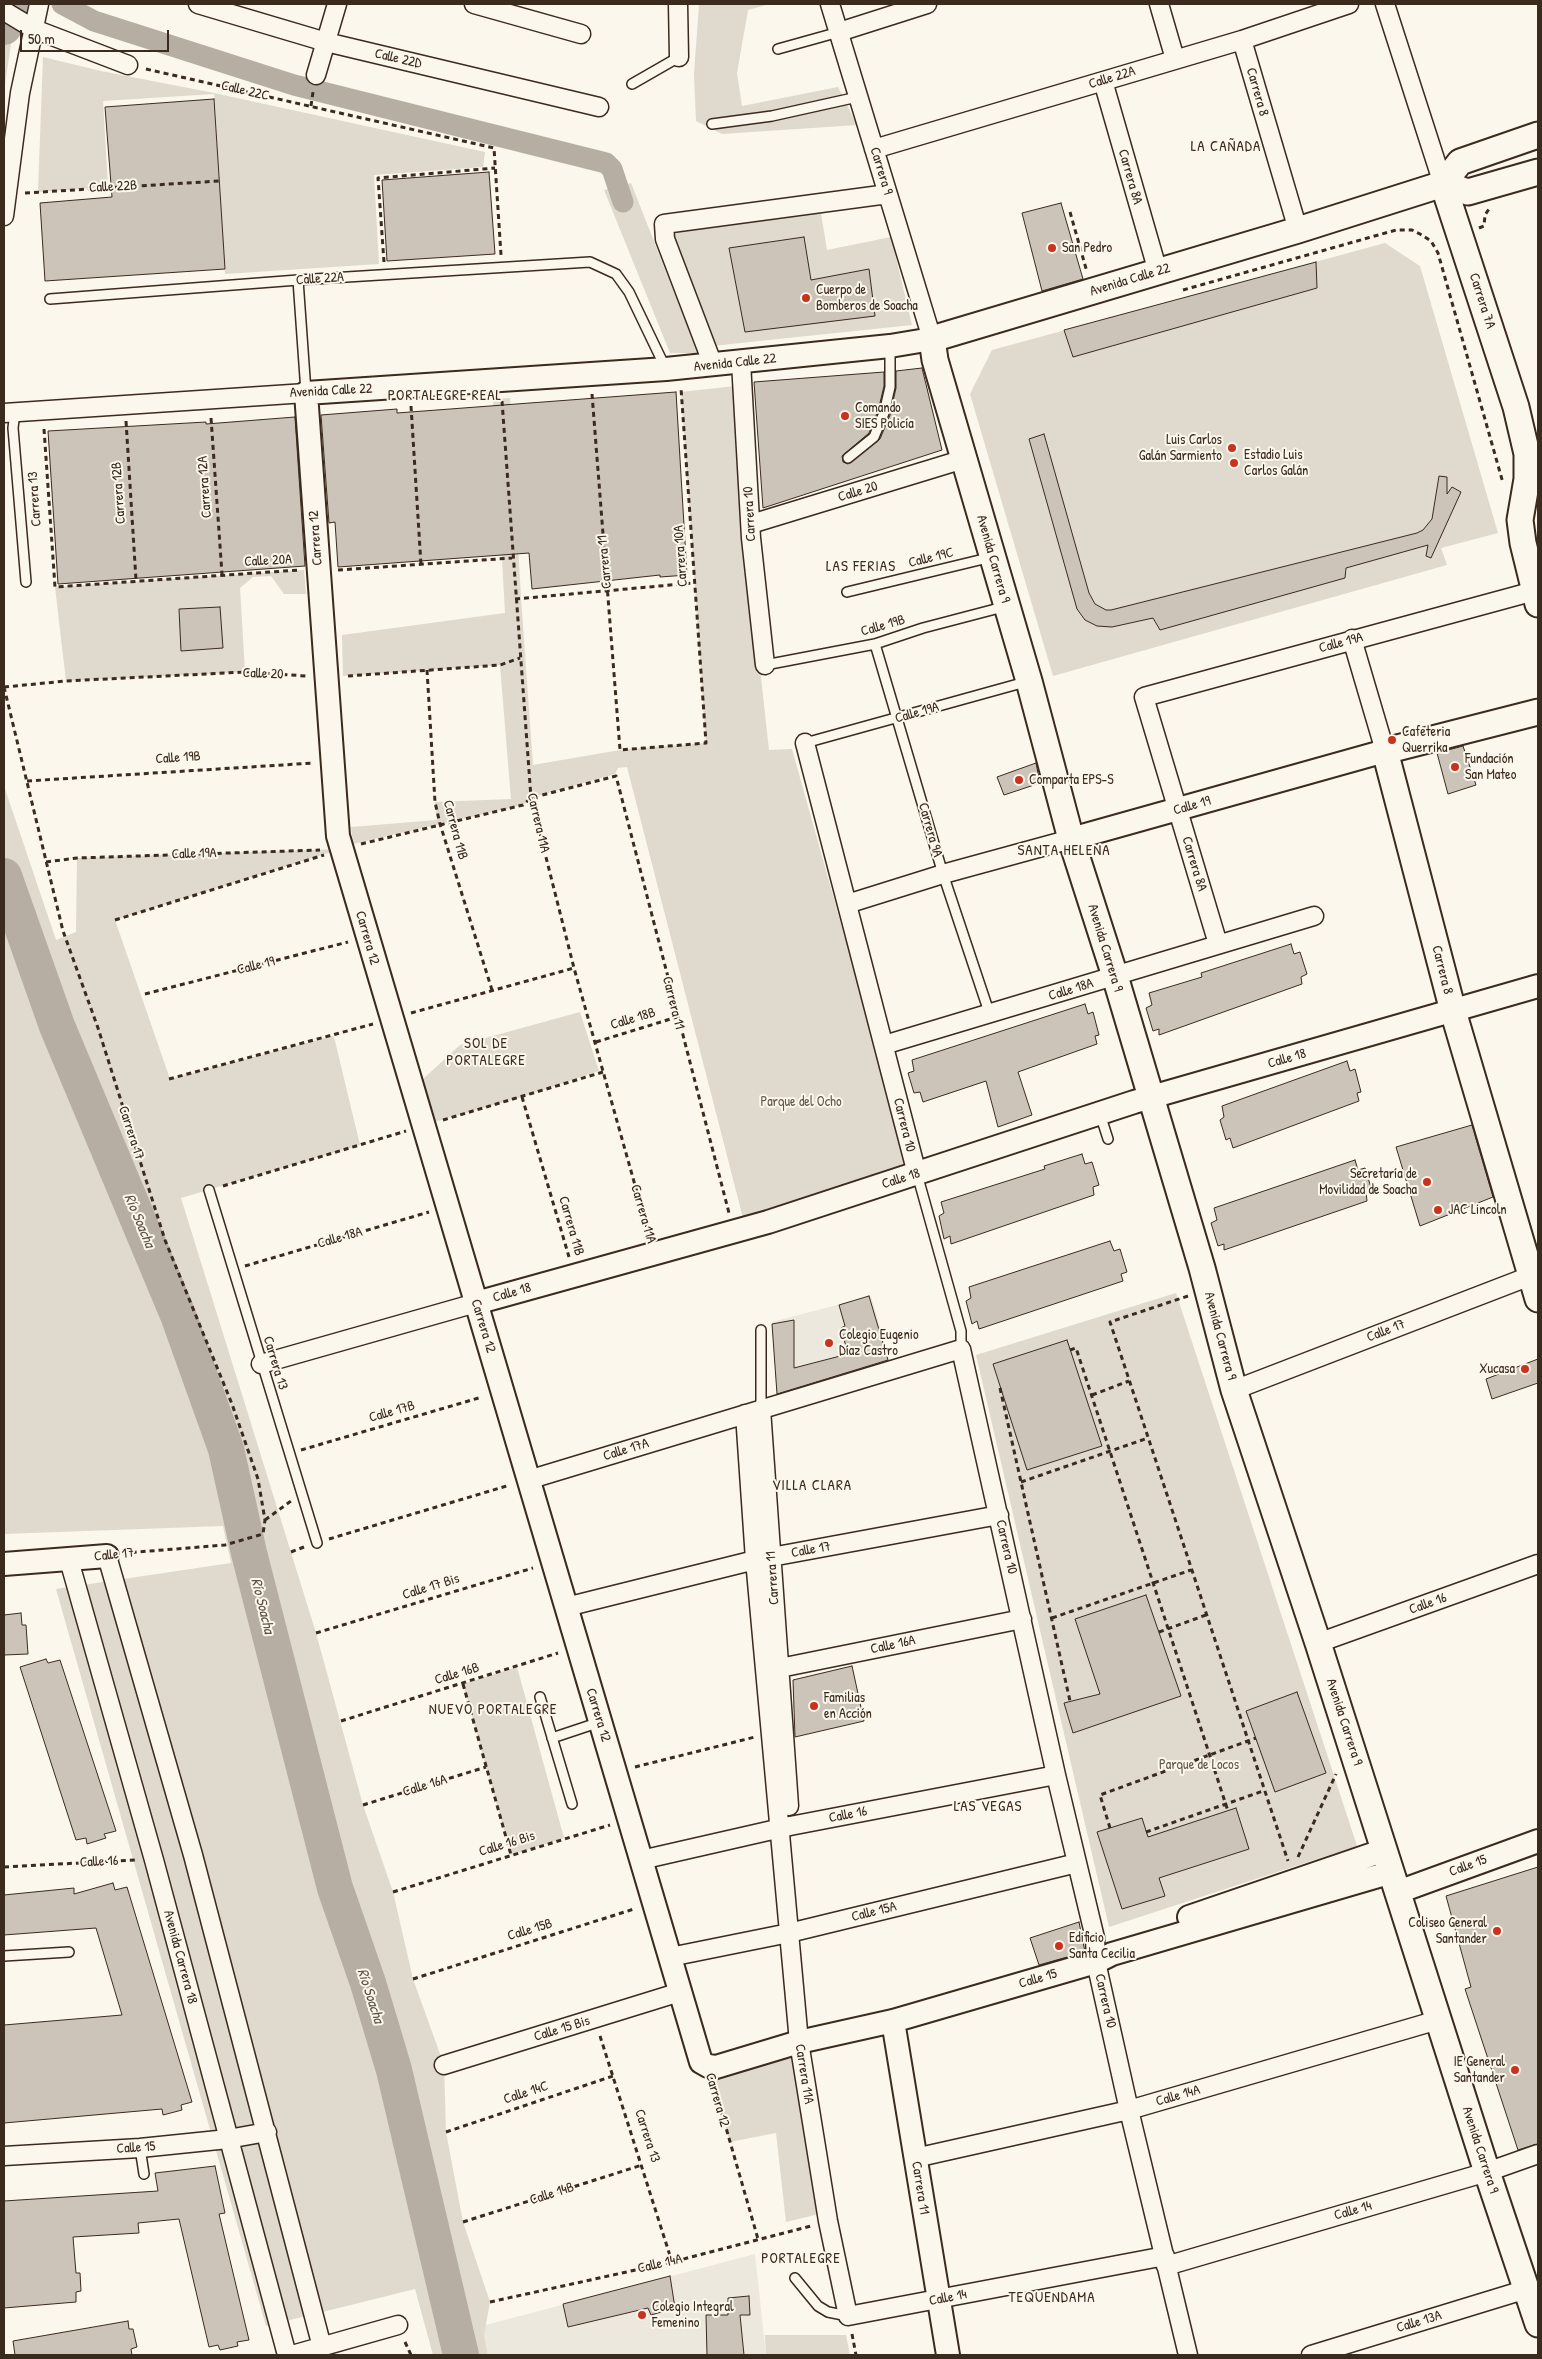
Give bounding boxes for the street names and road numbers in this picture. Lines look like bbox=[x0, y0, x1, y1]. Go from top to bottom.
street label: Calle 22D bbox=[373, 45, 423, 73]
street label: Calle 22A bbox=[1087, 63, 1137, 93]
street label: Carrera 8 bbox=[1242, 66, 1272, 118]
street label: Calle 22C bbox=[219, 77, 271, 105]
street label: Carrera 9 bbox=[866, 145, 896, 197]
street label: Carrera 8A bbox=[1114, 148, 1146, 206]
street label: Calle 22B bbox=[88, 177, 138, 197]
street label: Avenida Calle 22 bbox=[1088, 260, 1172, 300]
street label: Calle 22A bbox=[296, 269, 344, 289]
street label: Carrera 7A bbox=[1465, 271, 1499, 331]
street label: Avenida Calle 22 bbox=[693, 350, 777, 376]
street label: Avenida Calle 22 bbox=[289, 380, 373, 402]
street label: Carrera 12A bbox=[194, 455, 216, 519]
street label: Carrera 12B bbox=[108, 461, 130, 525]
street label: Carrera 13 bbox=[25, 471, 45, 527]
street label: Calle 20 bbox=[836, 478, 880, 506]
street label: Carrera 10 bbox=[740, 486, 760, 542]
street label: Carrera 12 bbox=[306, 510, 326, 566]
street label: Avenida Carrera 9 bbox=[972, 513, 1014, 605]
street label: Carrera 10A bbox=[670, 525, 692, 587]
street label: Carrera 11 bbox=[594, 534, 616, 590]
street label: Calle 19C bbox=[907, 544, 955, 572]
street label: Calle 20A bbox=[244, 551, 292, 571]
street label: Calle 19B bbox=[859, 612, 907, 640]
street label: Calle 19A bbox=[1317, 629, 1365, 657]
street label: Calle 20 bbox=[242, 665, 284, 683]
street label: Calle 19A bbox=[893, 699, 941, 727]
street label: Calle 19B bbox=[155, 748, 201, 768]
street label: Carrera 11A bbox=[523, 792, 553, 854]
street label: Calle 19 bbox=[1171, 793, 1213, 819]
street label: Carrera 11B bbox=[439, 798, 471, 862]
street label: Carrera 9A bbox=[914, 801, 946, 859]
street label: Carrera 8A bbox=[1178, 835, 1210, 893]
street label: Calle 19A bbox=[171, 845, 217, 863]
street label: Avenida Carrera 9 bbox=[1084, 902, 1126, 994]
street label: Carrera 12 bbox=[351, 909, 383, 967]
street label: Carrera 8 bbox=[1428, 944, 1456, 996]
street label: Calle 19 bbox=[235, 953, 277, 979]
street label: Carrera 11 bbox=[658, 975, 688, 1031]
street label: Calle 18A bbox=[1047, 975, 1095, 1005]
street label: Calle 18B bbox=[608, 1004, 658, 1034]
street label: Calle 18 bbox=[1266, 1046, 1308, 1072]
street label: Carrera 10 bbox=[889, 1096, 919, 1154]
street label: Carrera 17 bbox=[114, 1104, 148, 1162]
street label: Calle 18 bbox=[880, 1165, 922, 1193]
street label: Carrera 11A bbox=[627, 1183, 659, 1245]
street label: Carrera 11B bbox=[555, 1194, 587, 1258]
street label: Calle 18A bbox=[316, 1224, 364, 1252]
street label: Calle 18 bbox=[491, 1280, 533, 1306]
street label: Avenida Carrera 9 bbox=[1200, 1290, 1240, 1382]
street label: Carrera 12 bbox=[467, 1297, 499, 1355]
street label: Calle 17 bbox=[1364, 1316, 1408, 1346]
street label: Carrera 13 bbox=[259, 1334, 291, 1392]
street label: Calle 17B bbox=[367, 1397, 417, 1427]
street label: Calle 17A bbox=[601, 1435, 651, 1465]
street label: Carrera 10 bbox=[992, 1518, 1020, 1576]
street label: Calle 17 bbox=[790, 1538, 832, 1562]
street label: Calle 17 bbox=[93, 1545, 135, 1565]
street label: Carrera 11 bbox=[763, 1551, 783, 1605]
street label: Calle 17 Bis bbox=[400, 1570, 462, 1604]
street label: Calle 16 bbox=[1407, 1589, 1449, 1619]
street label: Calle 16A bbox=[869, 1632, 917, 1658]
street label: Calle 16B bbox=[433, 1659, 481, 1689]
street label: Avenida Carrera 9 bbox=[1322, 1676, 1366, 1768]
street label: Carrera 12 bbox=[582, 1686, 614, 1744]
street label: Calle 16A bbox=[401, 1771, 449, 1801]
street label: Calle 16 bbox=[827, 1803, 869, 1827]
street label: Calle 16 Bis bbox=[477, 1828, 537, 1860]
street label: Calle 15 bbox=[1447, 1851, 1489, 1881]
street label: Calle 16 bbox=[79, 1853, 119, 1871]
street label: Calle 15A bbox=[850, 1898, 898, 1926]
street label: Avenida Carrera 18 bbox=[159, 1908, 201, 2006]
street label: Calle 15B bbox=[506, 1915, 554, 1945]
street label: Calle 15 bbox=[1017, 1966, 1059, 1992]
street label: Carrera 10 bbox=[1091, 1972, 1119, 2030]
street label: Calle 15 Bis bbox=[532, 2013, 592, 2045]
street label: Carrera 11A bbox=[791, 2043, 817, 2105]
street label: Carrera 12 bbox=[701, 2071, 733, 2129]
street label: Calle 14C bbox=[502, 2078, 550, 2108]
street label: Calle 14A bbox=[1154, 2082, 1202, 2110]
street label: Avenida Carrera 9 bbox=[1458, 2104, 1502, 2196]
street label: Carrera 13 bbox=[631, 2107, 663, 2165]
street label: Calle 15 bbox=[116, 2138, 156, 2158]
street label: Carrera 11 bbox=[907, 2160, 933, 2216]
street label: Calle 14B bbox=[528, 2179, 576, 2209]
street label: Calle 14 bbox=[1332, 2198, 1374, 2224]
street label: Calle 14A bbox=[636, 2251, 684, 2277]
street label: Calle 14 bbox=[928, 2286, 968, 2310]
street label: Calle 13A bbox=[1394, 2307, 1444, 2337]

